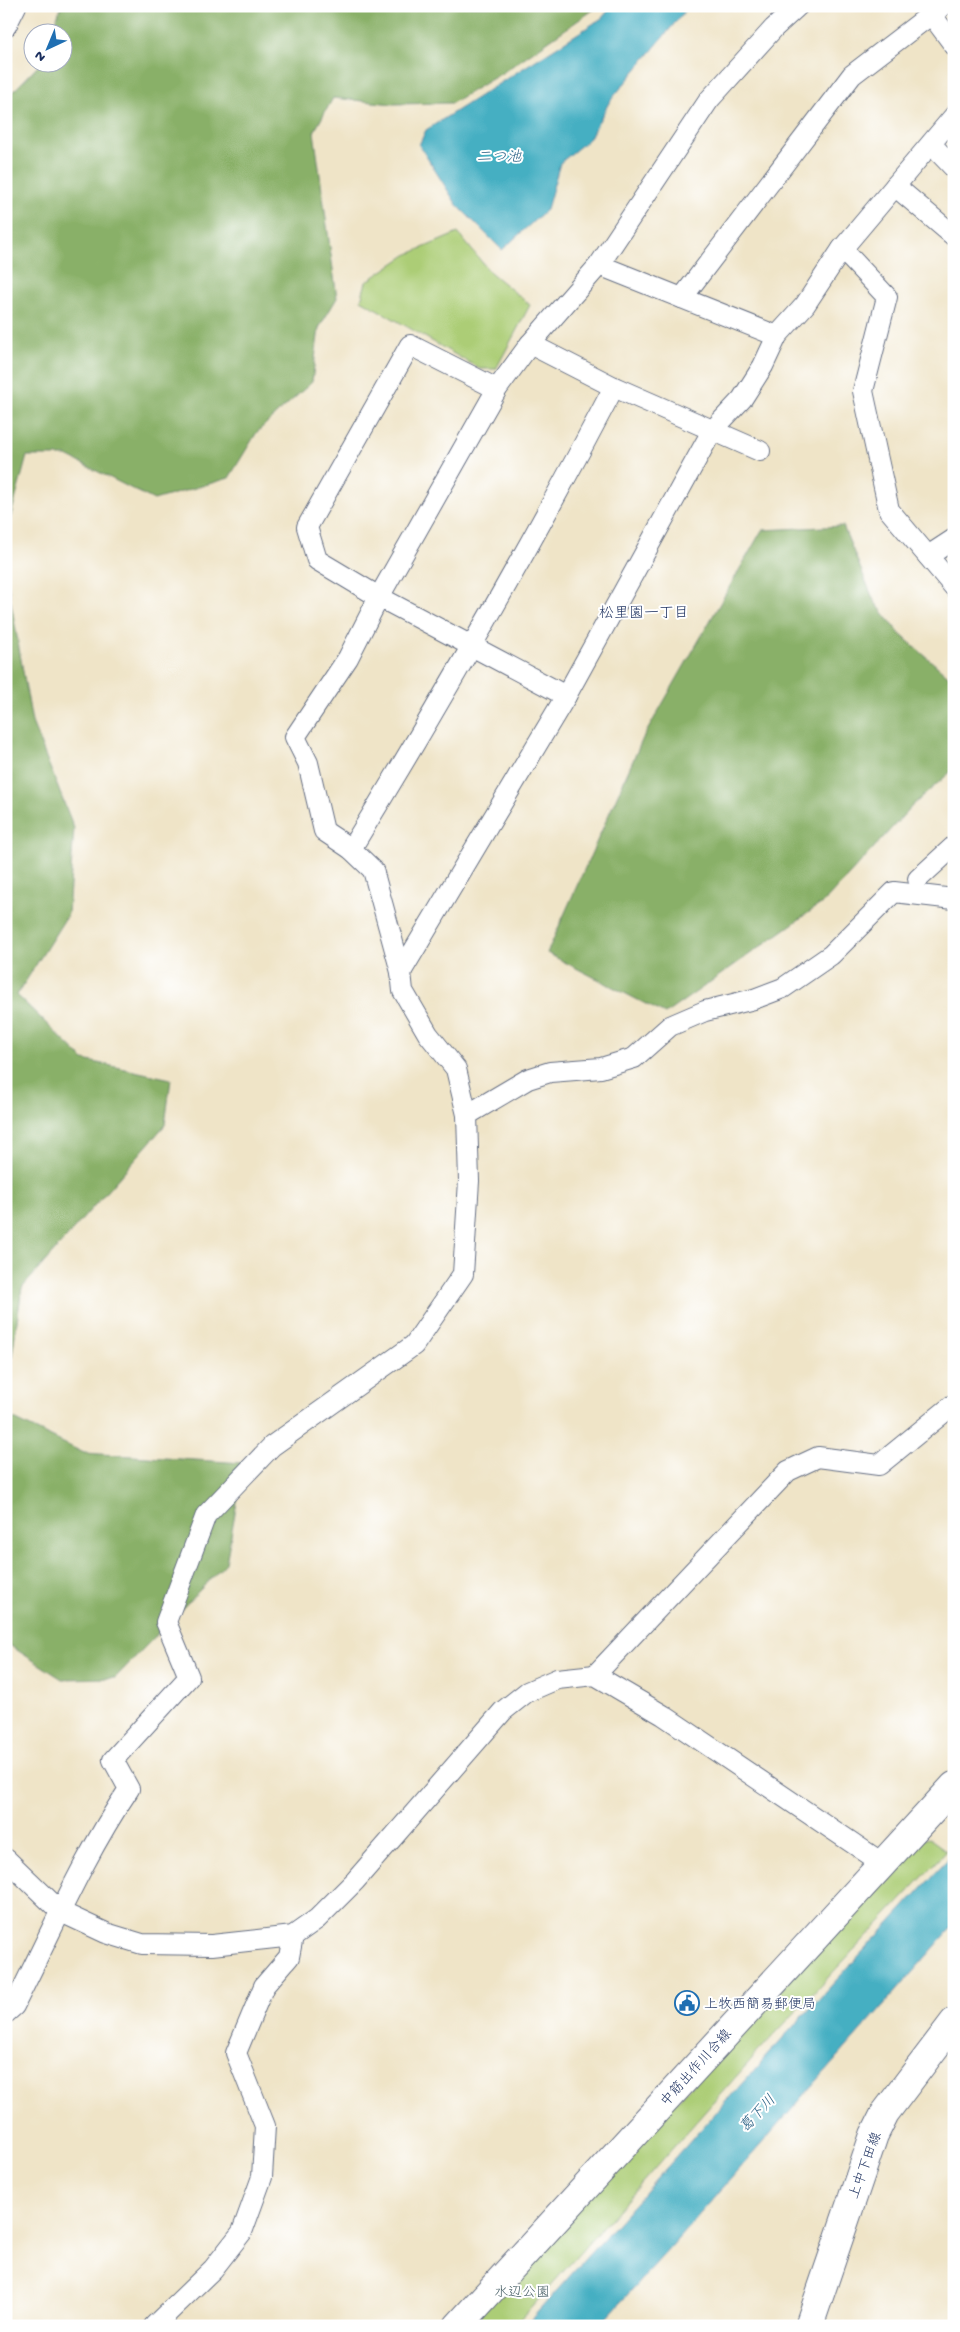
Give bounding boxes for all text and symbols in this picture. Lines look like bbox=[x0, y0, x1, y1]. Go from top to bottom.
north arrow bbox=[22, 22, 72, 72]
text: N bbox=[32, 46, 50, 65]
water label: 二つ池 bbox=[476, 149, 522, 167]
district label: 松里園一丁目 bbox=[599, 605, 689, 623]
public building icon: 上牧西簡易郵便局 bbox=[674, 1990, 700, 2016]
place label: 上牧西簡易郵便局 bbox=[704, 1997, 816, 2014]
street label: 中筋出作川合線 bbox=[658, 2027, 736, 2111]
water label: 葛下川 bbox=[736, 2091, 780, 2137]
street label: 上中下田線 bbox=[846, 2130, 886, 2202]
park label: 水辺公園 bbox=[494, 2285, 550, 2302]

